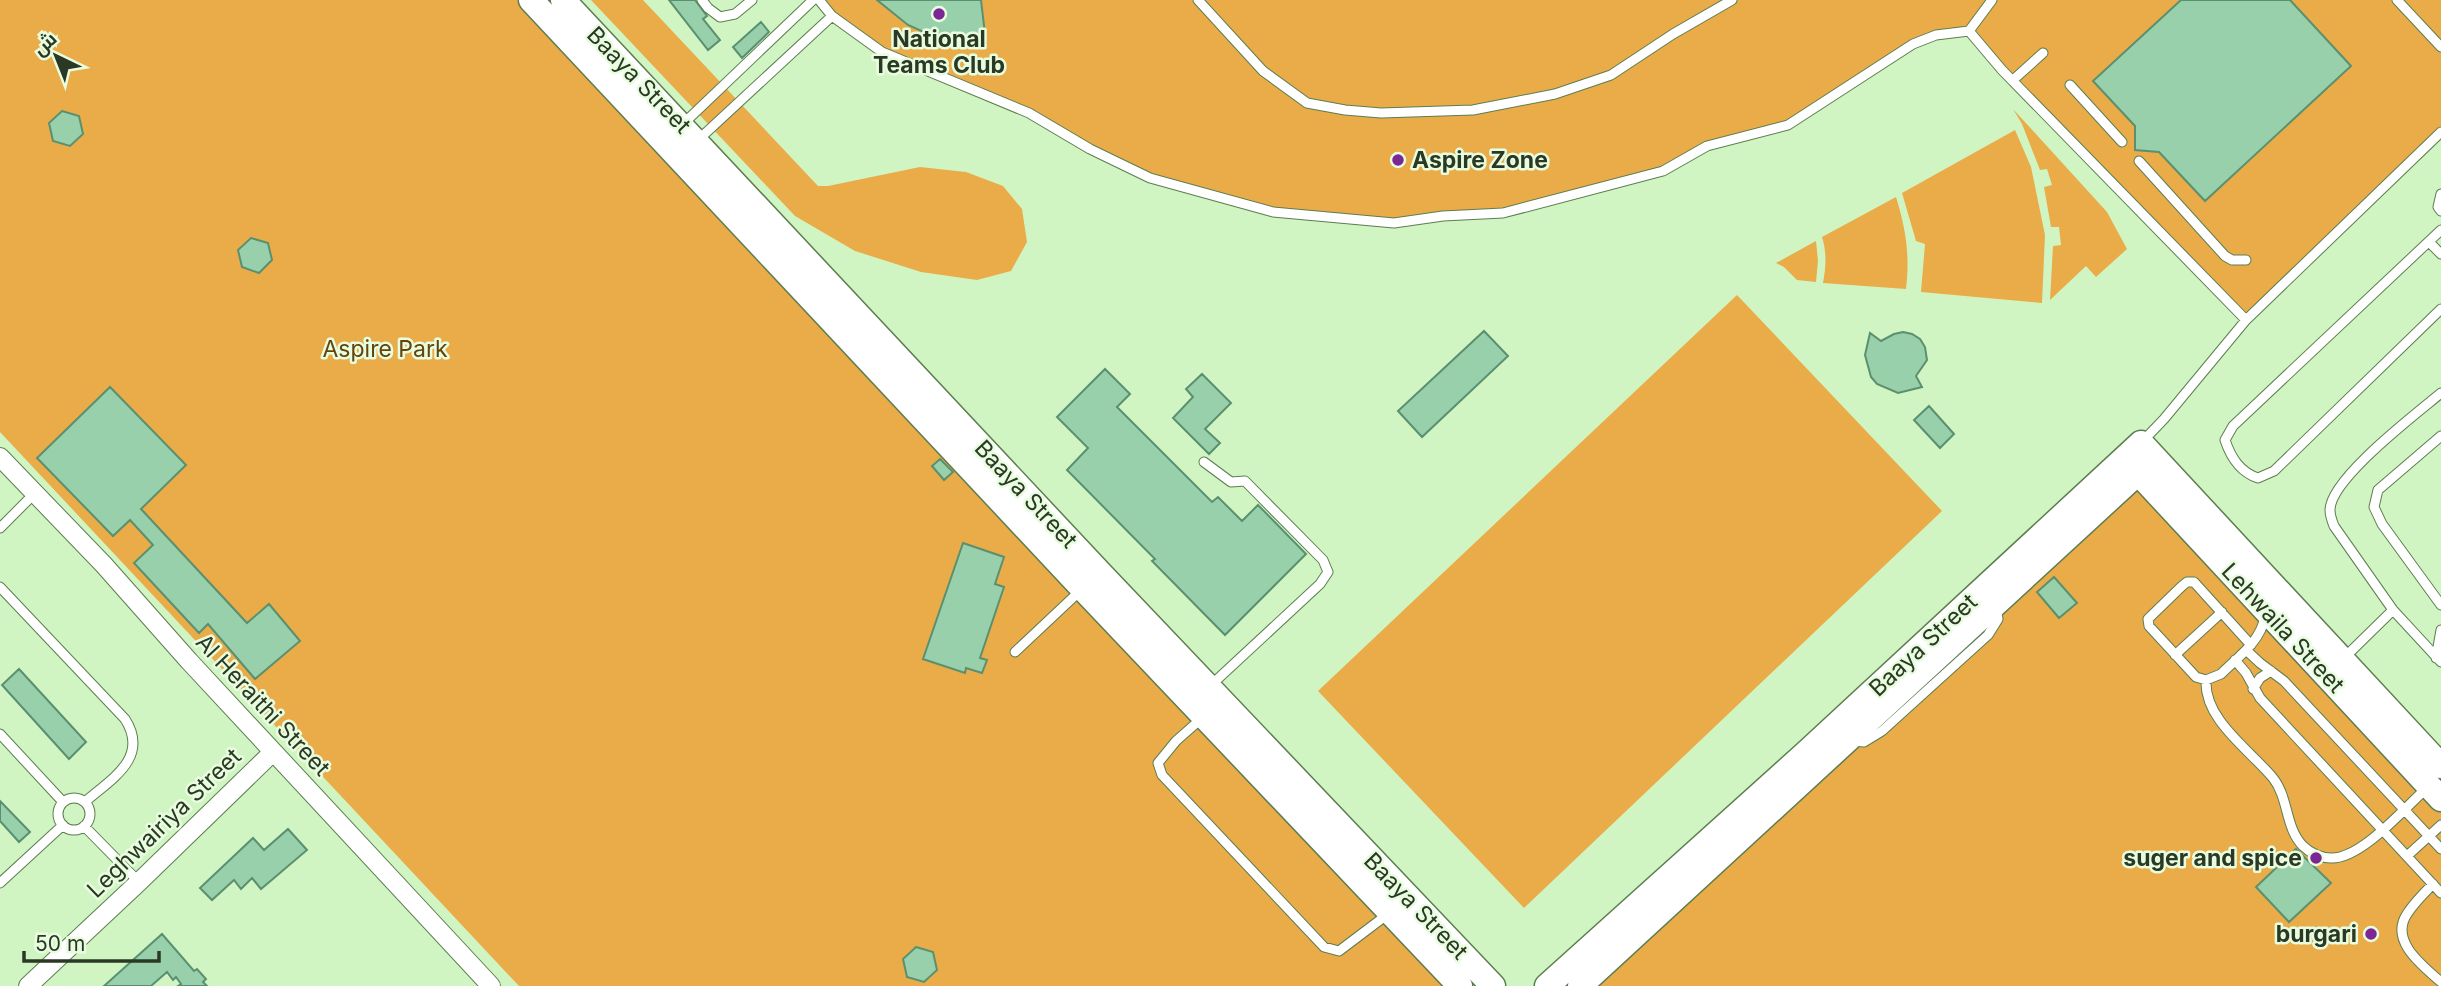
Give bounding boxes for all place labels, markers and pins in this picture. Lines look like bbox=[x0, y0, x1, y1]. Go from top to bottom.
marker: National Teams Club bbox=[931, 6, 947, 22]
place label: National Teams Club bbox=[873, 25, 1005, 79]
place label: Aspire Zone bbox=[1412, 146, 1548, 174]
marker: Aspire Zone bbox=[1390, 152, 1406, 168]
place label: suger and spice bbox=[2123, 844, 2302, 872]
marker: suger and spice bbox=[2308, 850, 2324, 866]
place label: burgari bbox=[2276, 920, 2357, 948]
marker: burgari bbox=[2363, 926, 2379, 942]

